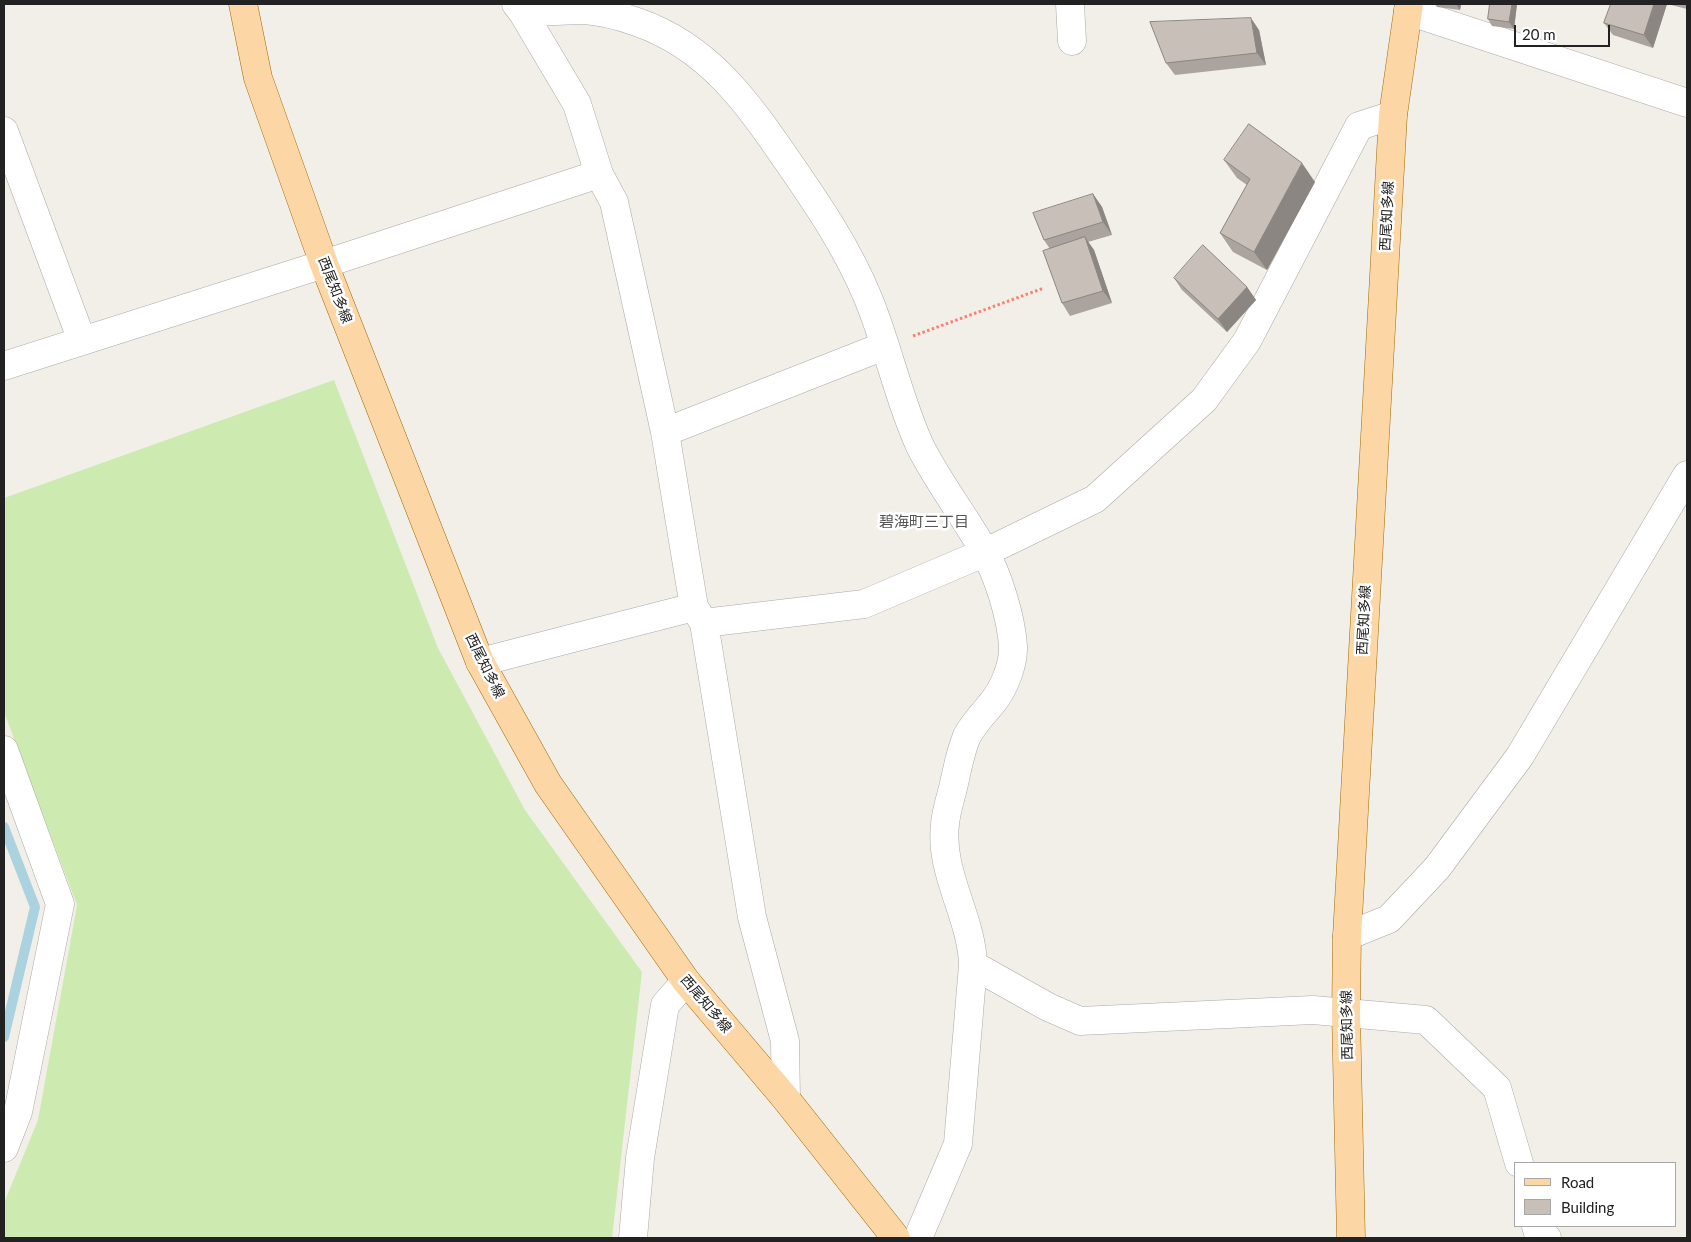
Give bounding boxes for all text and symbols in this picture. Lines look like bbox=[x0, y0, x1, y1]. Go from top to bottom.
scale bar bbox=[1516, 15, 1612, 47]
text: 20 m bbox=[1522, 25, 1556, 43]
street label: 西尾知多線 bbox=[1377, 181, 1397, 251]
street label: 西尾知多線 bbox=[315, 254, 355, 326]
district label: 碧海町三丁目 bbox=[879, 513, 969, 531]
street label: 西尾知多線 bbox=[1354, 585, 1374, 655]
street label: 西尾知多線 bbox=[462, 631, 508, 701]
street label: 西尾知多線 bbox=[677, 972, 735, 1036]
street label: 西尾知多線 bbox=[1338, 990, 1356, 1060]
legend bbox=[1514, 1162, 1676, 1227]
text: Road bbox=[1561, 1173, 1594, 1191]
text: Building bbox=[1561, 1198, 1614, 1216]

